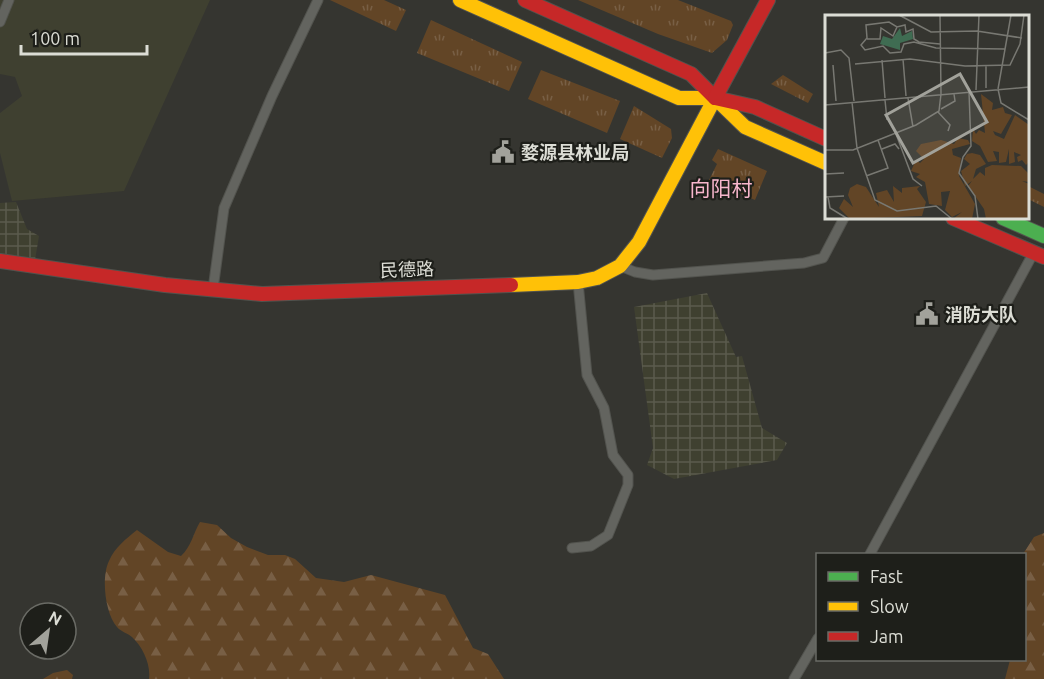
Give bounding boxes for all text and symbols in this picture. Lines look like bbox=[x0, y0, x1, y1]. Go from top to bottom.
inset map bbox=[825, 15, 1029, 219]
scale bar bbox=[21, 18, 147, 56]
text: 100 m bbox=[30, 28, 80, 48]
public building icon: 婺源县林业局 bbox=[490, 139, 516, 165]
place label: 婺源县林业局 bbox=[521, 142, 629, 162]
district label: 向阳村 bbox=[690, 176, 753, 200]
street label: 民德路 bbox=[380, 258, 434, 280]
public building icon: 消防大队 bbox=[914, 301, 940, 327]
place label: 消防大队 bbox=[945, 304, 1017, 324]
legend bbox=[816, 553, 1026, 661]
text: Fast bbox=[870, 566, 903, 586]
text: Slow bbox=[870, 596, 909, 616]
north arrow bbox=[18, 601, 78, 661]
text: N bbox=[46, 607, 65, 629]
text: Jam bbox=[870, 626, 904, 646]

